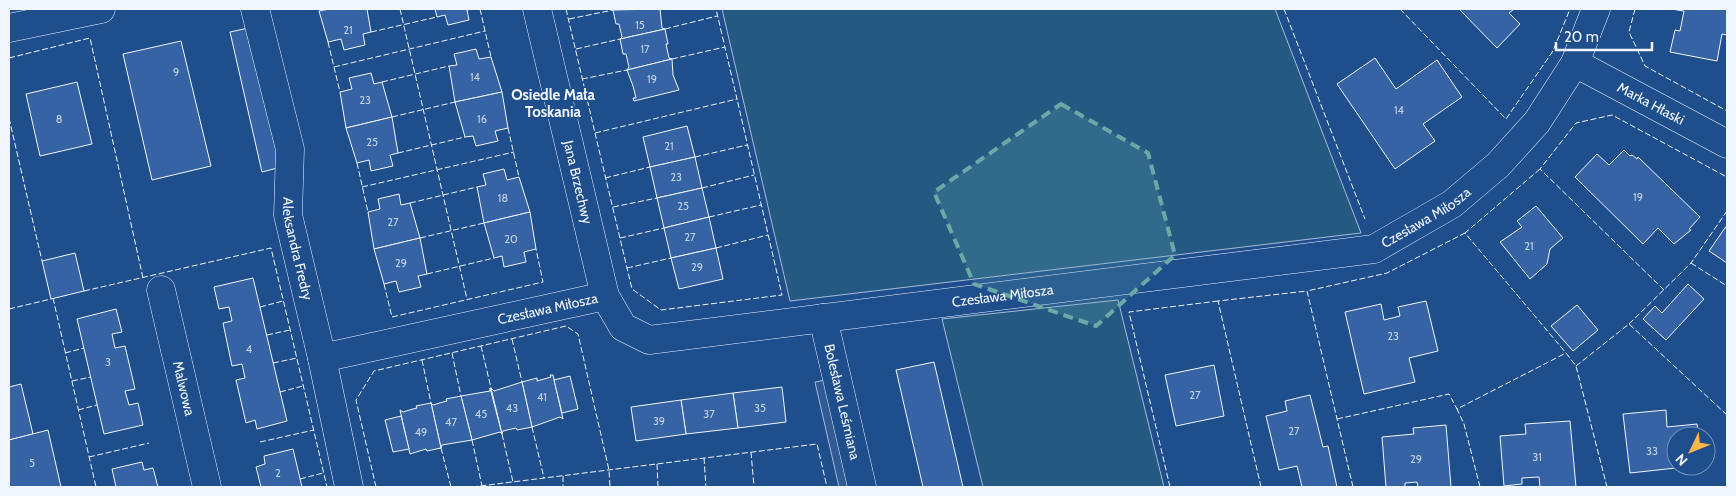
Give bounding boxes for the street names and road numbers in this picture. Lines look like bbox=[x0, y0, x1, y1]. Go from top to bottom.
street label: Marka Hłaski bbox=[1614, 78, 1688, 129]
street label: Jana Brzechwy bbox=[559, 138, 597, 226]
street label: Czesława Miłosza bbox=[1378, 183, 1475, 252]
street label: Aleksandra Fredry bbox=[279, 197, 317, 302]
street label: Czesława Miłosza bbox=[951, 280, 1055, 311]
street label: Czesława Miłosza bbox=[496, 289, 600, 328]
street label: Bolesława Leśmiana bbox=[820, 342, 864, 462]
street label: Malwowa bbox=[169, 359, 199, 418]

